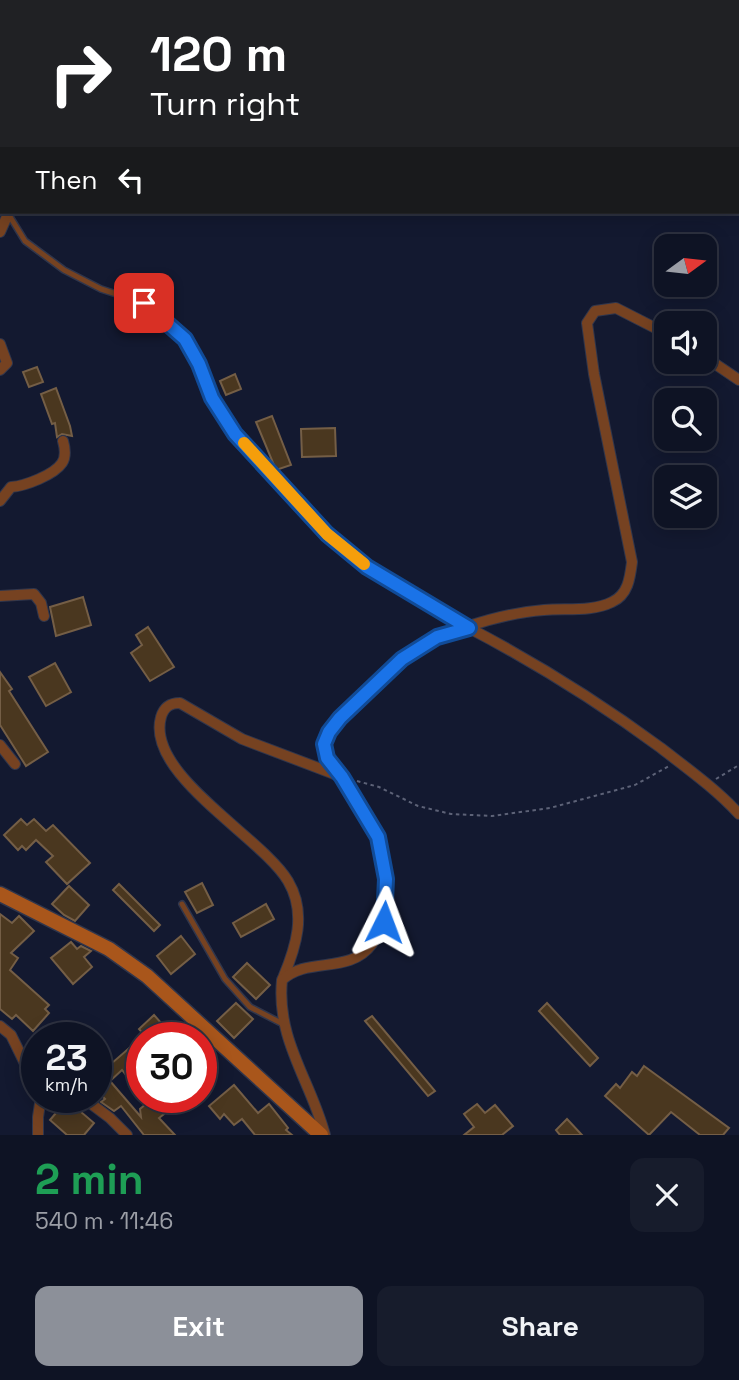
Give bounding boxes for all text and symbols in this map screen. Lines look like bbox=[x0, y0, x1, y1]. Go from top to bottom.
text: 120 m bbox=[150, 23, 287, 85]
icon: right bbox=[35, 28, 126, 119]
text: Turn right bbox=[150, 84, 300, 124]
icon: left bbox=[112, 161, 150, 199]
text: Then bbox=[35, 163, 98, 197]
north arrow bbox=[654, 234, 718, 298]
map controls bbox=[654, 234, 717, 528]
pin bbox=[114, 273, 174, 333]
icon: arrive bbox=[125, 284, 163, 322]
button: sound bbox=[654, 311, 717, 374]
button: search bbox=[654, 388, 717, 451]
button: layers bbox=[654, 465, 717, 528]
position arrow bbox=[347, 885, 421, 959]
speed limit sign: 30 bbox=[126, 1022, 217, 1113]
text: 23 bbox=[45, 1036, 88, 1080]
text: km/h bbox=[45, 1073, 88, 1096]
text: 2 min bbox=[35, 1153, 144, 1206]
button: close bbox=[630, 1158, 704, 1232]
text: 540 m · 11:46 bbox=[35, 1206, 173, 1236]
button: Exit bbox=[35, 1286, 363, 1366]
button: Share bbox=[377, 1286, 704, 1366]

